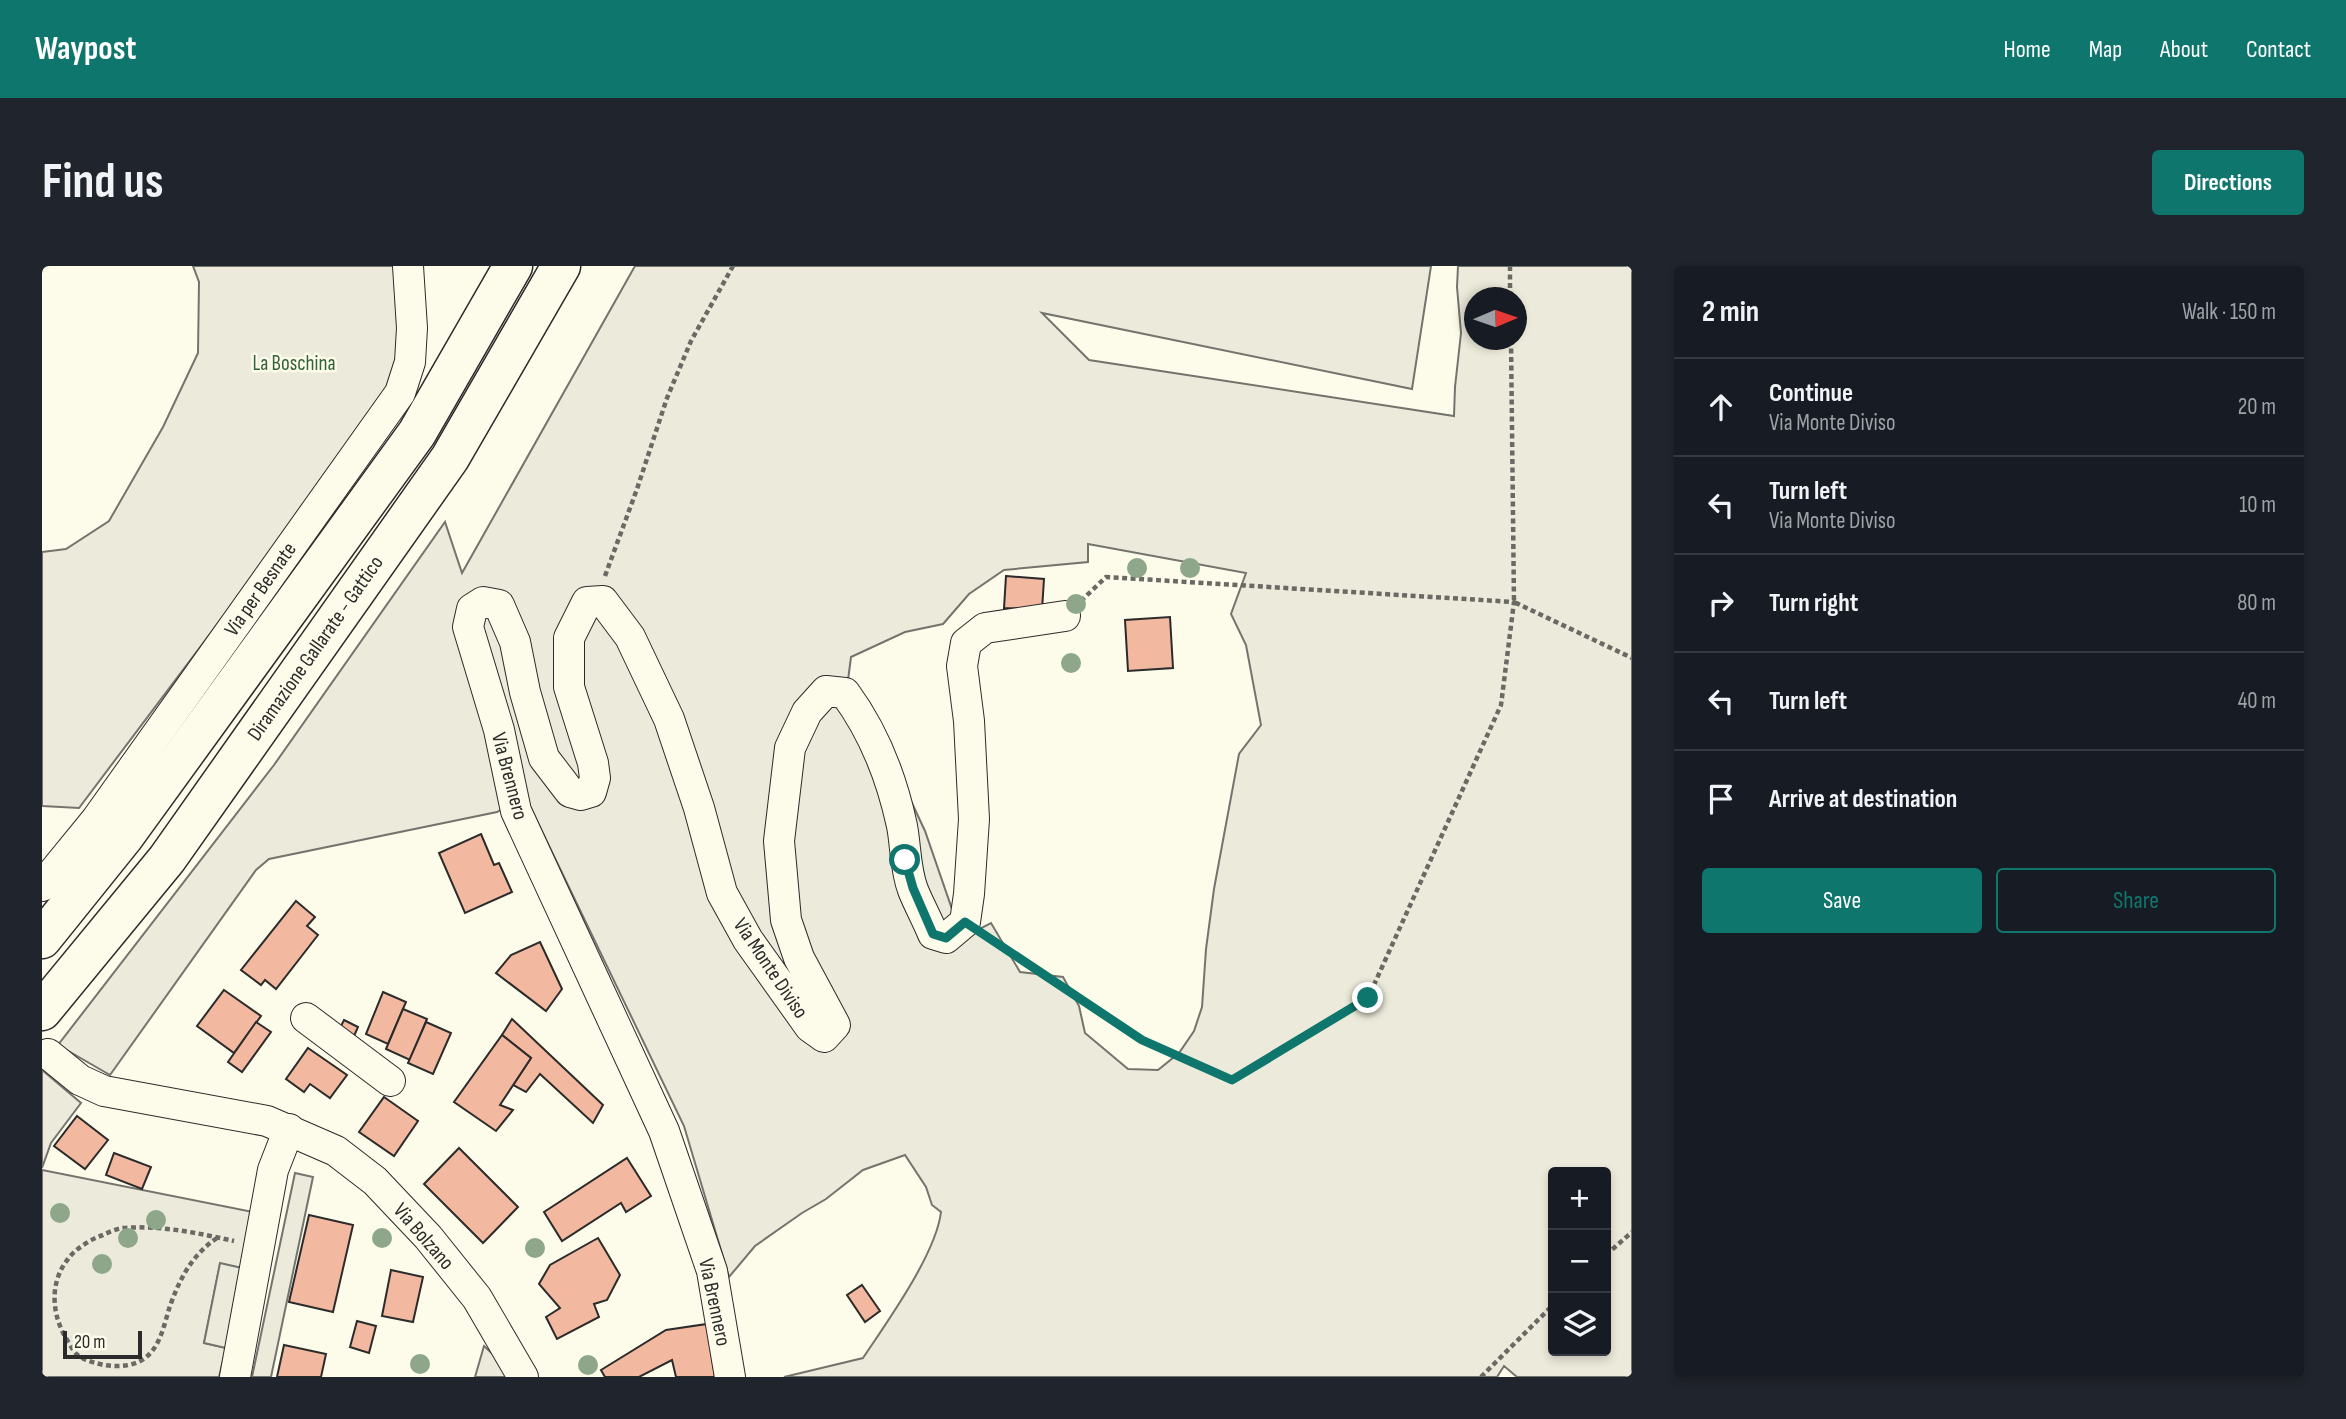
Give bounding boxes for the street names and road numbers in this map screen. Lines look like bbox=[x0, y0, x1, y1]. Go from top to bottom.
street label: Via per Besnate bbox=[219, 538, 302, 641]
street label: Diramazione Gallarate - Gattico bbox=[242, 551, 389, 746]
street label: Via Brennero bbox=[486, 730, 533, 822]
street label: Via Monte Diviso bbox=[728, 913, 813, 1023]
street label: Via Bolzano bbox=[388, 1198, 459, 1275]
street label: Via Brennero bbox=[693, 1256, 736, 1348]

